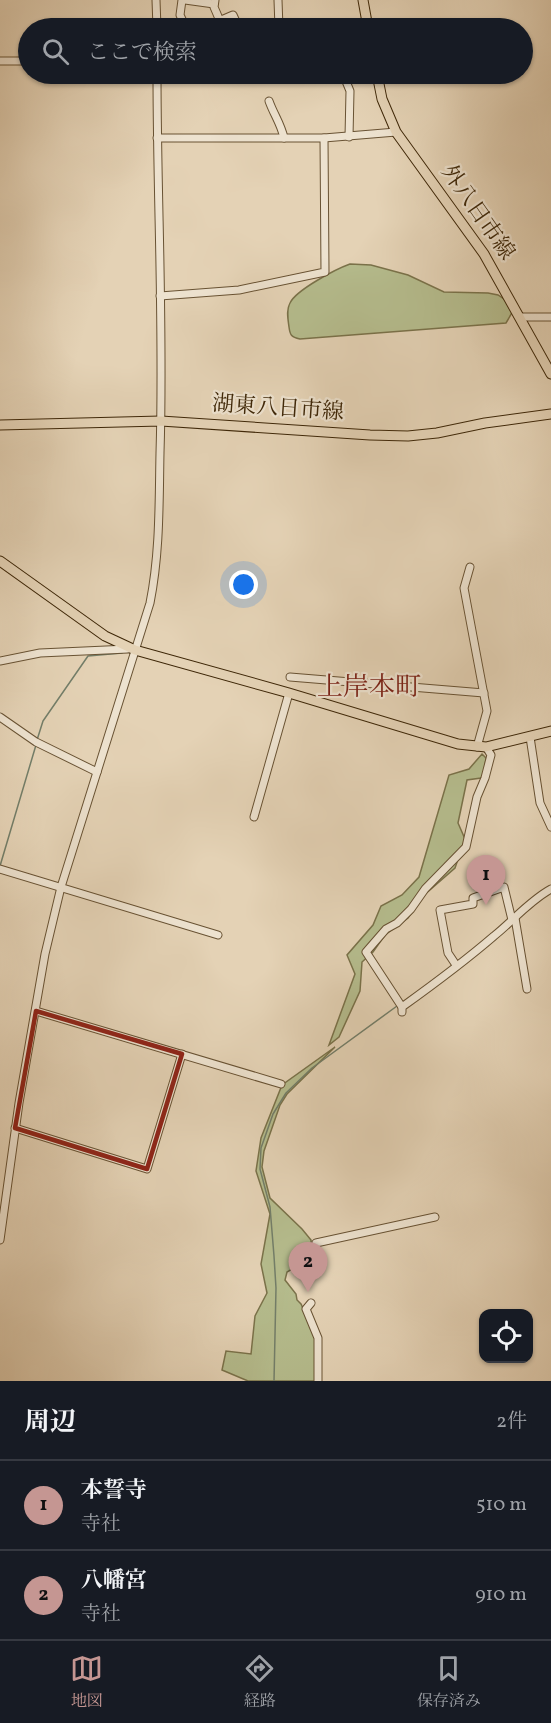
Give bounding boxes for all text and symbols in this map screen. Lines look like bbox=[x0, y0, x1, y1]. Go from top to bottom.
search box bbox=[18, 18, 533, 84]
icon: search bbox=[39, 35, 72, 68]
text: ここで検索 bbox=[87, 38, 197, 69]
street label: 外八日市線 bbox=[433, 159, 521, 267]
street label: 湖東八日市線 bbox=[211, 389, 345, 429]
your location bbox=[229, 570, 258, 599]
district label: 上岸本町 bbox=[317, 670, 421, 706]
pin: 1 bbox=[466, 856, 506, 905]
pin: 2 bbox=[288, 1242, 328, 1292]
map controls bbox=[479, 1309, 533, 1363]
button: locate bbox=[479, 1309, 533, 1363]
text: 周辺 bbox=[24, 1405, 76, 1441]
text: 2件 bbox=[496, 1408, 527, 1436]
text: 本誓寺 bbox=[81, 1476, 147, 1507]
text: 1 bbox=[39, 1491, 48, 1519]
text: 510 m bbox=[476, 1491, 527, 1519]
text: 寺社 bbox=[81, 1511, 121, 1539]
text: 八幡宮 bbox=[81, 1566, 147, 1597]
text: 2 bbox=[38, 1581, 49, 1609]
text: 910 m bbox=[475, 1581, 527, 1609]
text: 寺社 bbox=[81, 1601, 121, 1629]
tab: 地図 bbox=[70, 1652, 103, 1713]
tab: 経路 bbox=[243, 1652, 276, 1713]
tab: 保存済み bbox=[417, 1652, 481, 1713]

